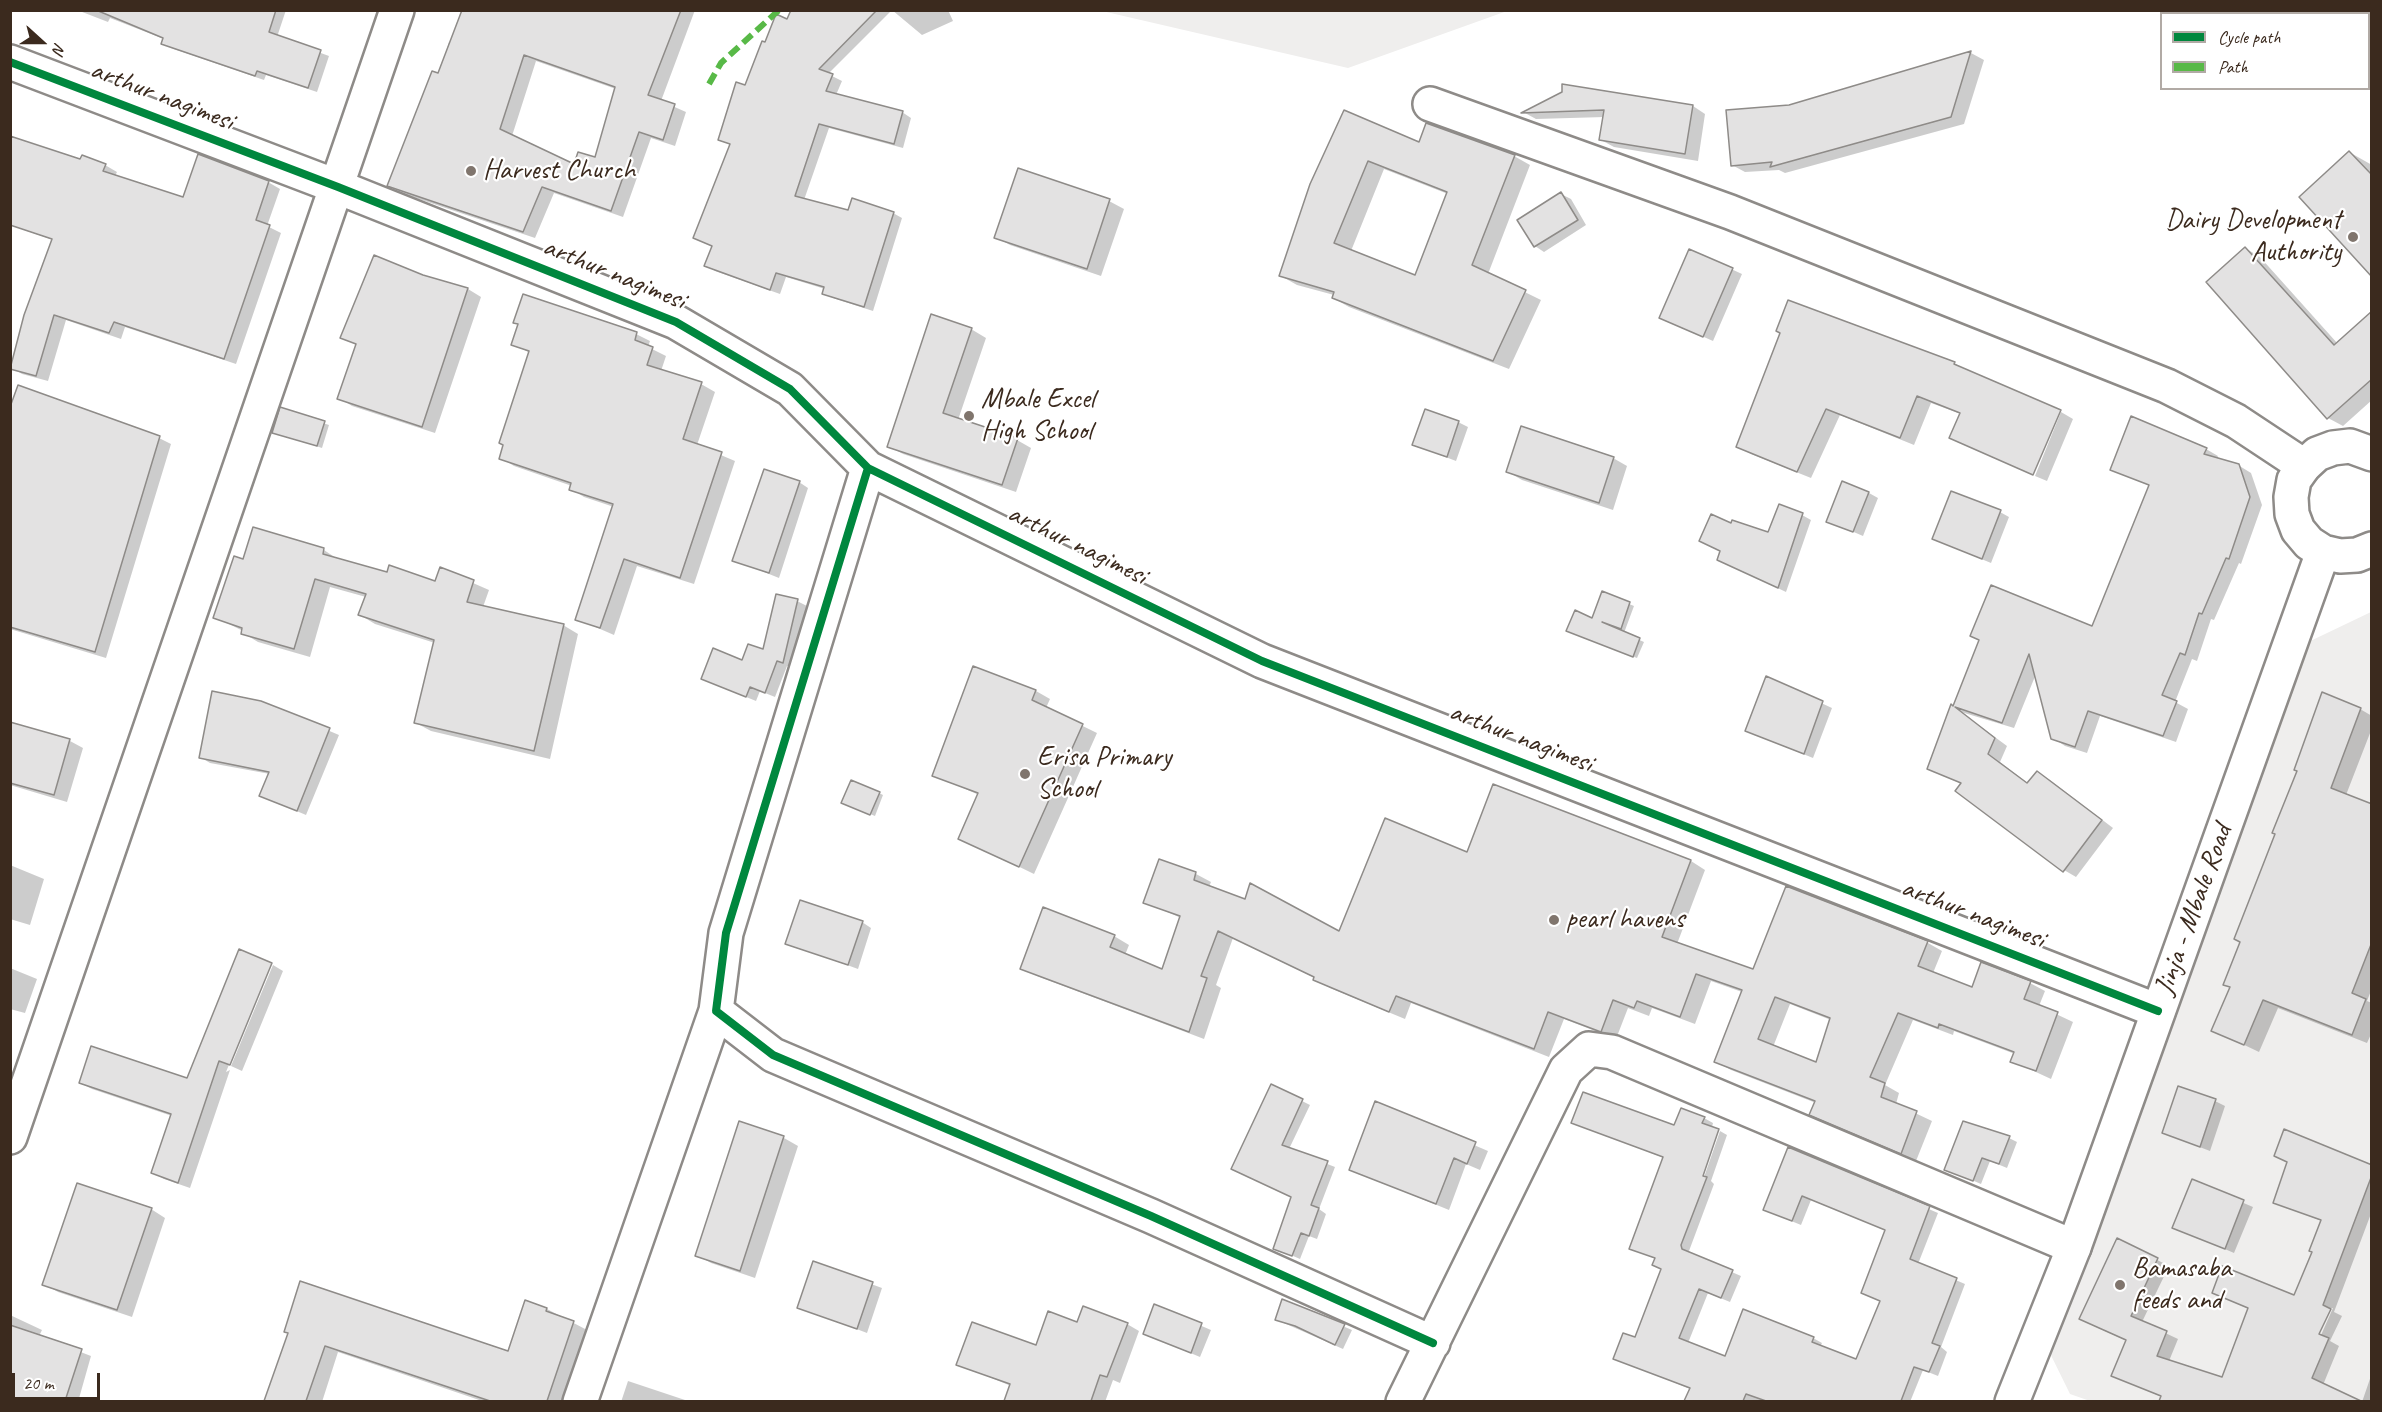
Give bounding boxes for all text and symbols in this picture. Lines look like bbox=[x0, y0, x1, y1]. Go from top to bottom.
north arrow bbox=[12, 12, 72, 72]
legend bbox=[2160, 12, 2370, 90]
text: Cycle path bbox=[2218, 26, 2280, 48]
text: N bbox=[48, 40, 70, 57]
street label: arthur nagimesi bbox=[85, 53, 239, 139]
text: Path bbox=[2218, 56, 2248, 78]
place label: Harvest Church bbox=[483, 154, 635, 188]
marker: Harvest Church bbox=[464, 164, 478, 178]
place label: Dairy Development Authority bbox=[2165, 204, 2341, 270]
street label: arthur nagimesi bbox=[538, 230, 690, 318]
marker: Dairy Development Authority bbox=[2346, 230, 2360, 244]
place label: Mbale Excel High School bbox=[981, 383, 1095, 449]
marker: Mbale Excel High School bbox=[962, 409, 976, 423]
street label: arthur nagimesi bbox=[1002, 497, 1152, 593]
street label: arthur nagimesi bbox=[1444, 695, 1598, 781]
place label: Erisa Primary School bbox=[1037, 741, 1171, 807]
marker: Erisa Primary School bbox=[1018, 767, 1032, 781]
street label: Jinja - Mbale Road bbox=[2148, 820, 2240, 1000]
street label: arthur nagimesi bbox=[1896, 871, 2050, 957]
place label: pearl havens bbox=[1566, 903, 1684, 937]
marker: pearl havens bbox=[1547, 913, 1561, 927]
place label: Bamasaba feeds and bbox=[2132, 1252, 2231, 1318]
marker: Bamasaba feeds and bbox=[2113, 1278, 2127, 1292]
scale bar bbox=[15, 1361, 104, 1399]
text: 20 m bbox=[23, 1372, 54, 1394]

